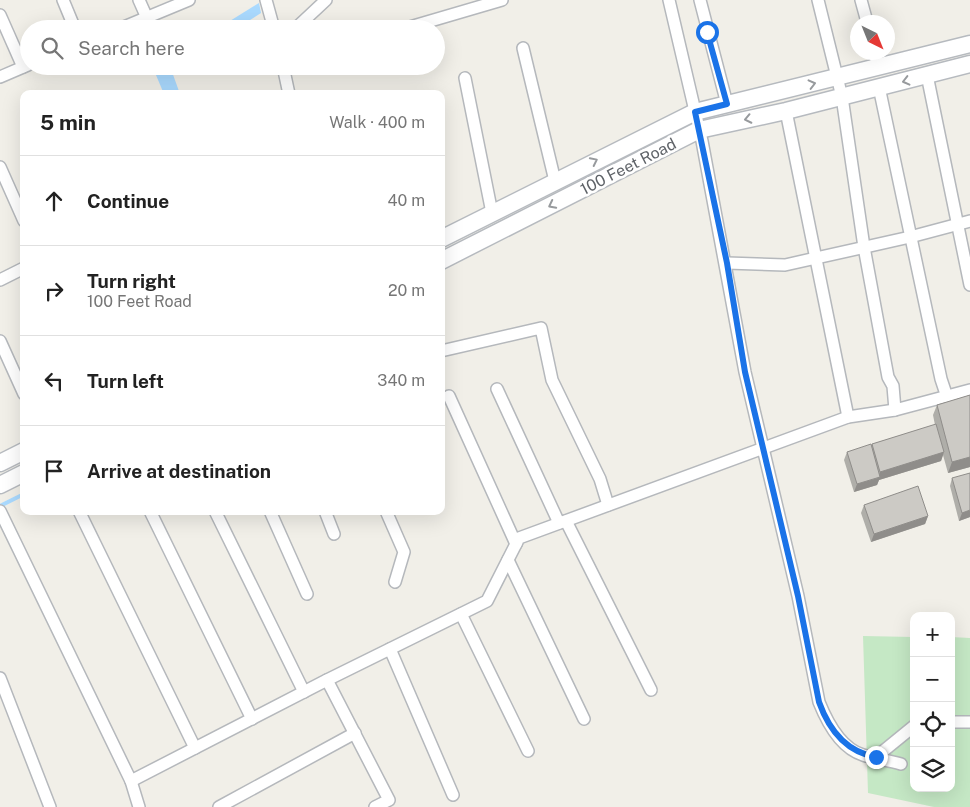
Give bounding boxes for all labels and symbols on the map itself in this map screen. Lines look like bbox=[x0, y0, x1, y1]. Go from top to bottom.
north arrow bbox=[850, 15, 895, 60]
route start bbox=[696, 21, 719, 44]
one-way arrow bbox=[901, 75, 910, 86]
one-way arrow bbox=[807, 79, 816, 90]
one-way arrow bbox=[743, 113, 752, 124]
street label: 100 Feet Road bbox=[577, 134, 679, 199]
one-way arrow bbox=[589, 157, 598, 168]
one-way arrow bbox=[548, 199, 557, 209]
route end bbox=[865, 746, 888, 769]

